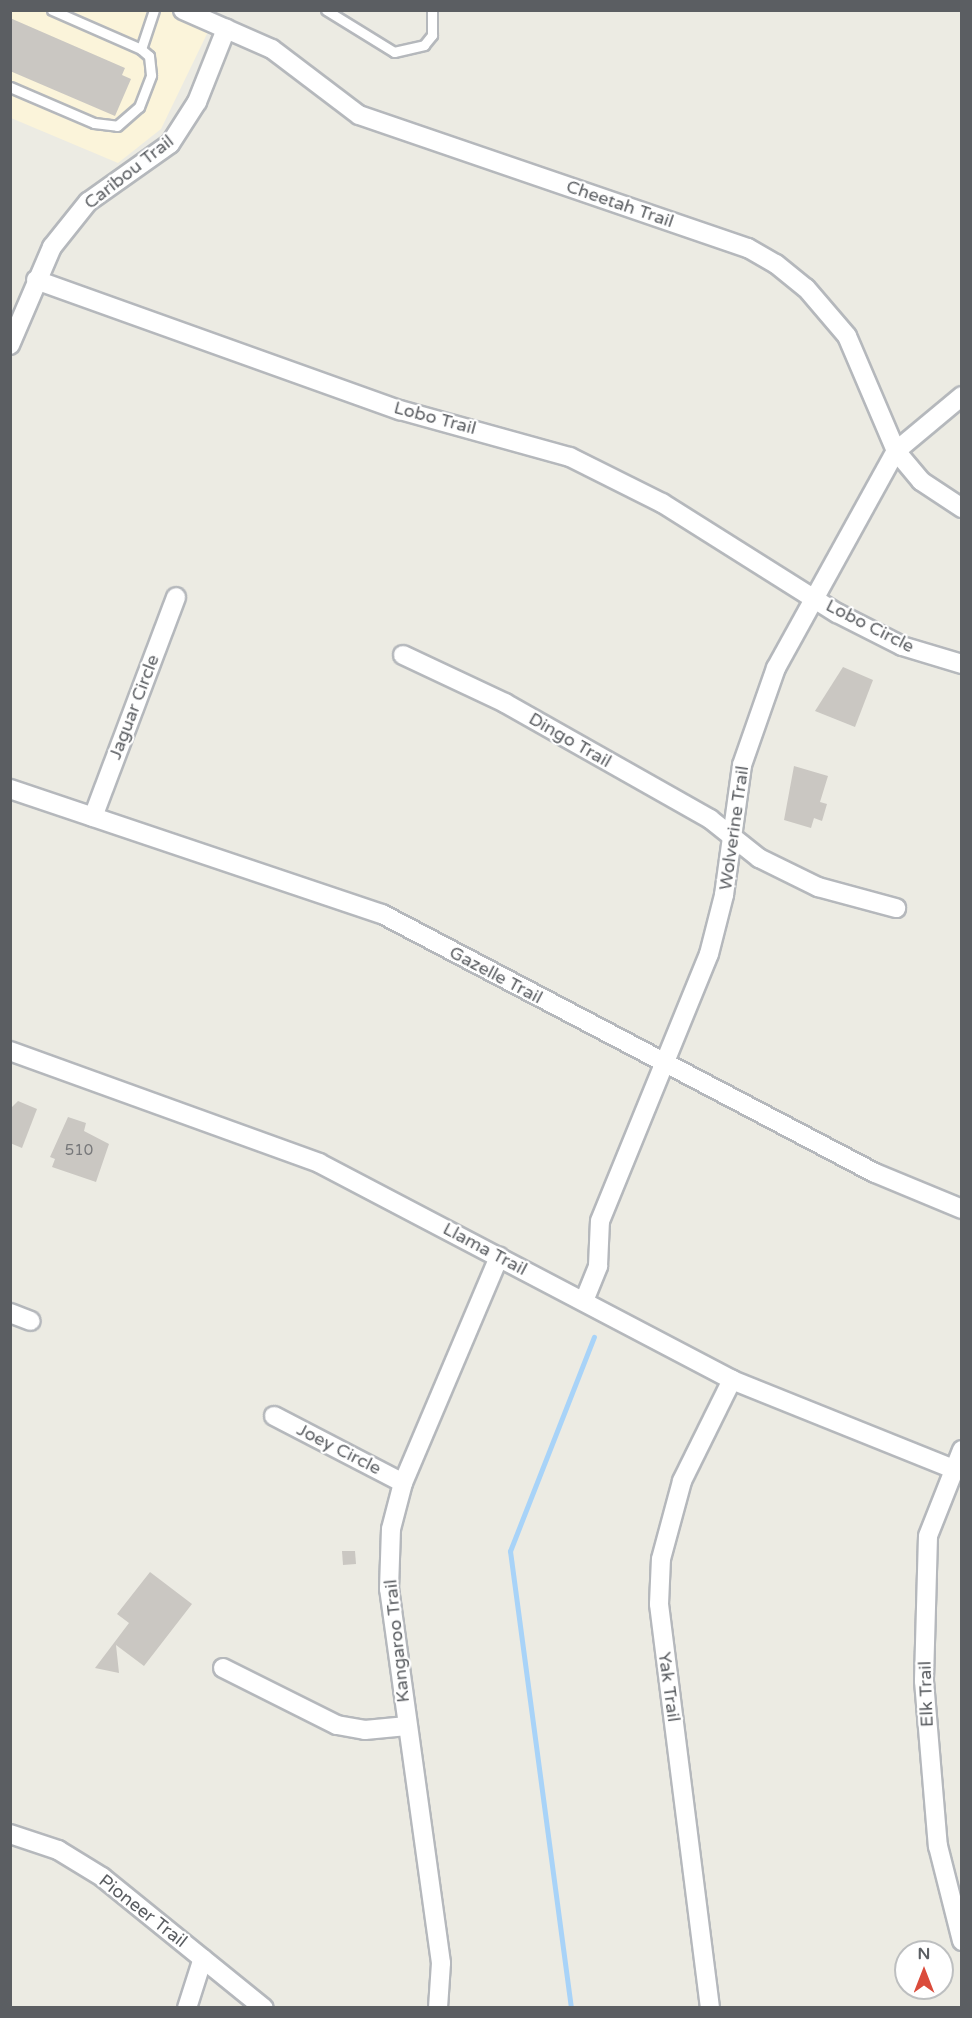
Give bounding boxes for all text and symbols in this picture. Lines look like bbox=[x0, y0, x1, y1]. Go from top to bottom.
street label: Caribou Trail bbox=[80, 130, 178, 214]
street label: Cheetah Trail bbox=[563, 176, 677, 232]
street label: Lobo Trail bbox=[392, 397, 478, 439]
street label: Lobo Circle bbox=[822, 595, 918, 657]
street label: Jaguar Circle bbox=[104, 652, 164, 762]
street label: Dingo Trail bbox=[525, 708, 615, 772]
street label: Wolverine Trail bbox=[715, 764, 753, 892]
street label: Gazelle Trail bbox=[446, 941, 546, 1009]
house number: 510 bbox=[65, 1142, 93, 1160]
street label: Llama Trail bbox=[439, 1218, 531, 1280]
street label: Joey Circle bbox=[293, 1419, 385, 1479]
street label: Kangaroo Trail bbox=[380, 1578, 414, 1704]
street label: Yak Trail bbox=[653, 1651, 685, 1723]
street label: Elk Trail bbox=[914, 1660, 938, 1728]
street label: Pioneer Trail bbox=[95, 1870, 191, 1952]
north arrow bbox=[894, 1940, 954, 2000]
text: N bbox=[918, 1944, 930, 1964]

